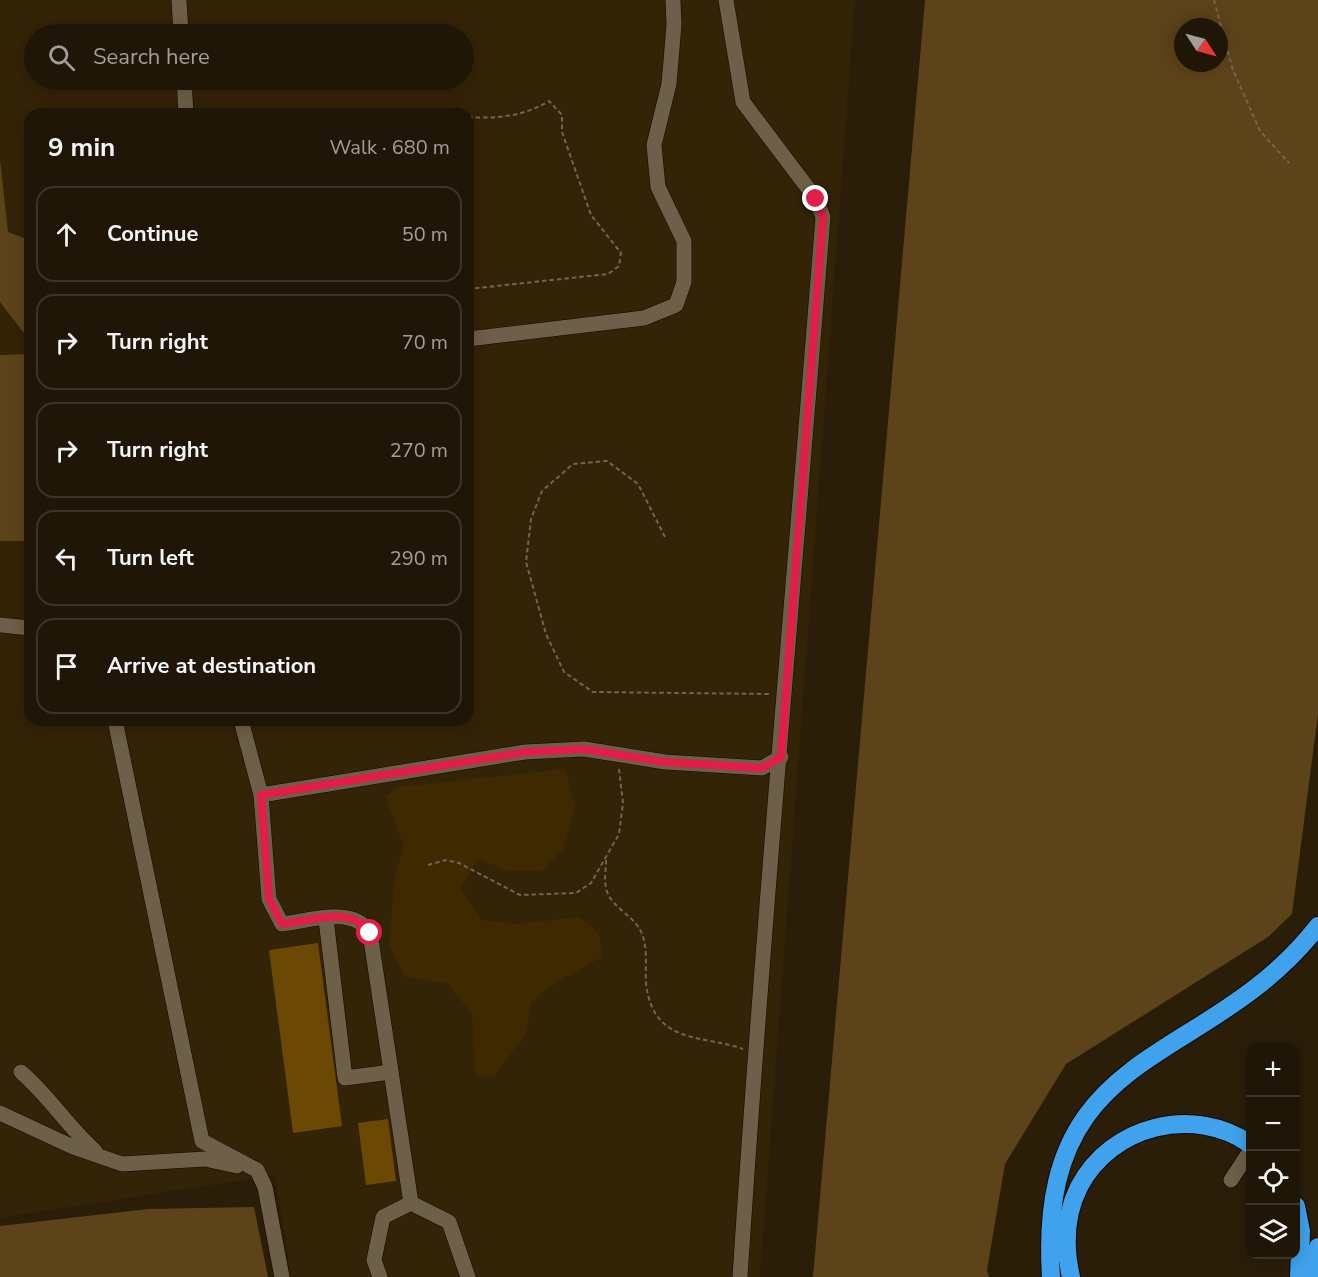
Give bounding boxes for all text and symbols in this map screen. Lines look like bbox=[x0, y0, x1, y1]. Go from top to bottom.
north arrow bbox=[1174, 18, 1228, 72]
search box bbox=[24, 24, 474, 90]
icon: search bbox=[45, 41, 78, 74]
text: Search here bbox=[93, 42, 210, 72]
text: 9 min bbox=[48, 130, 115, 165]
text: Walk · 680 m bbox=[330, 134, 450, 161]
route end bbox=[802, 185, 828, 211]
icon: ahead bbox=[50, 218, 83, 251]
text: Continue bbox=[107, 219, 198, 249]
text: 50 m bbox=[402, 221, 448, 248]
icon: right bbox=[50, 326, 83, 359]
text: Turn right bbox=[107, 327, 208, 357]
text: 70 m bbox=[402, 329, 448, 356]
icon: right bbox=[50, 434, 83, 467]
text: Turn right bbox=[107, 435, 208, 465]
text: 270 m bbox=[390, 437, 448, 464]
icon: left bbox=[50, 542, 83, 575]
text: Turn left bbox=[107, 543, 194, 573]
text: 290 m bbox=[390, 545, 448, 572]
icon: arrive bbox=[50, 650, 83, 683]
text: Arrive at destination bbox=[107, 651, 316, 681]
route start bbox=[356, 919, 382, 945]
map controls bbox=[1246, 1043, 1300, 1259]
button: + bbox=[1246, 1043, 1300, 1097]
button: − bbox=[1246, 1097, 1300, 1151]
button: locate bbox=[1246, 1151, 1300, 1205]
button: layers bbox=[1246, 1205, 1300, 1259]

